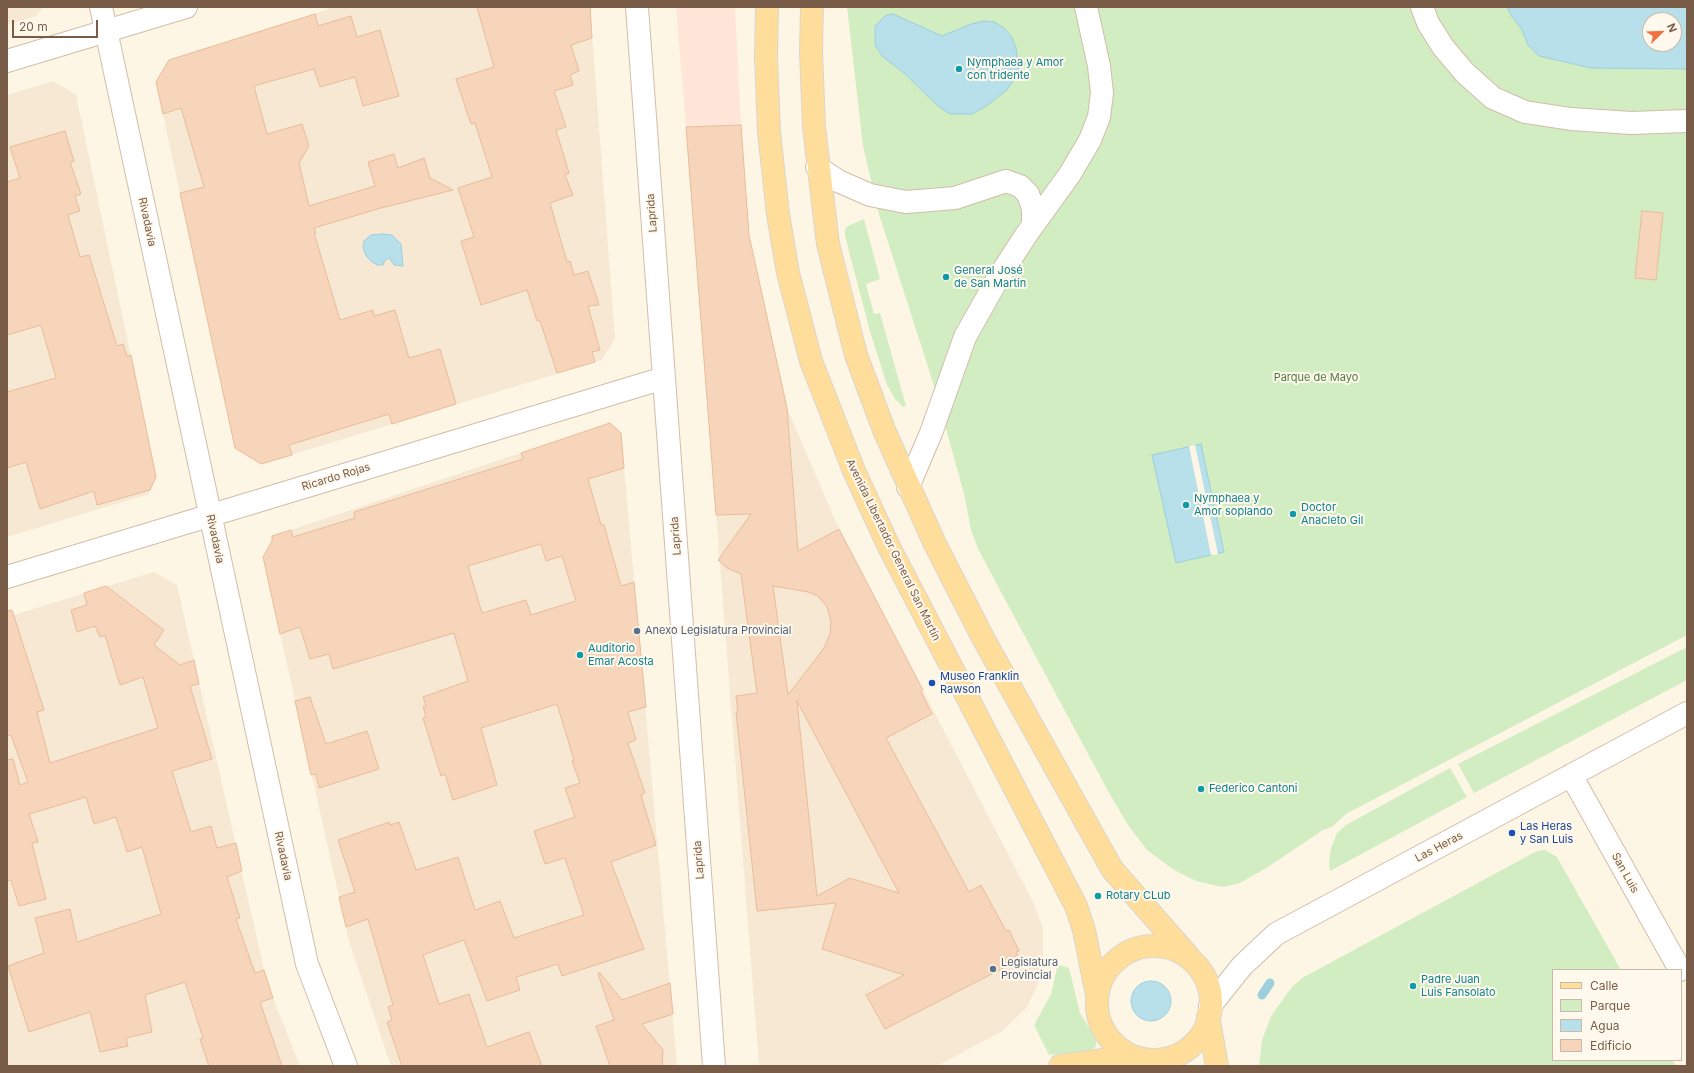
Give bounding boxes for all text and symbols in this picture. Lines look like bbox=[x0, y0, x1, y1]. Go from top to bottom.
scale bar bbox=[14, 12, 100, 38]
north arrow bbox=[1642, 12, 1682, 52]
text: 20 m bbox=[19, 19, 48, 34]
text: N bbox=[1664, 21, 1680, 34]
place label: Nymphaea y Amor con tridente bbox=[967, 56, 1064, 82]
marker: Nymphaea y Amor con tridente bbox=[954, 64, 964, 74]
street label: Laprida bbox=[644, 193, 660, 233]
street label: Rivadavia bbox=[135, 196, 159, 248]
place label: General José de San Martín bbox=[954, 264, 1026, 290]
marker: General José de San Martín bbox=[941, 272, 951, 282]
park label: Parque de Mayo bbox=[1274, 371, 1358, 385]
street label: Avenida Libertador General San Martín bbox=[843, 457, 943, 643]
street label: Ricardo Rojas bbox=[300, 460, 372, 494]
place label: Nymphaea y Amor soplando bbox=[1194, 492, 1273, 518]
marker: Nymphaea y Amor soplando bbox=[1181, 500, 1191, 510]
place label: Doctor Anacleto Gil bbox=[1301, 501, 1363, 527]
marker: Doctor Anacleto Gil bbox=[1288, 509, 1298, 519]
street label: Rivadavia bbox=[203, 513, 227, 565]
street label: Laprida bbox=[668, 516, 684, 556]
place label: Anexo Legislatura Provincial bbox=[645, 624, 791, 638]
marker: Anexo Legislatura Provincial bbox=[632, 626, 642, 636]
place label: Auditorio Emar Acosta bbox=[588, 642, 654, 668]
marker: Auditorio Emar Acosta bbox=[575, 650, 585, 660]
place label: Museo Franklin Rawson bbox=[940, 670, 1019, 696]
marker: Museo Franklin Rawson bbox=[927, 678, 937, 688]
place label: Federico Cantoni bbox=[1209, 782, 1298, 796]
marker: Federico Cantoni bbox=[1196, 784, 1206, 794]
place label: Las Heras y San Luis bbox=[1520, 820, 1573, 846]
marker: Las Heras y San Luis bbox=[1507, 828, 1517, 838]
street label: Las Heras bbox=[1413, 829, 1465, 865]
street label: Rivadavia bbox=[271, 830, 295, 882]
street label: Laprida bbox=[691, 840, 707, 880]
street label: San Luis bbox=[1609, 851, 1641, 895]
place label: Rotary CLub bbox=[1106, 889, 1170, 903]
marker: Rotary CLub bbox=[1093, 891, 1103, 901]
place label: Legislatura Provincial bbox=[1001, 956, 1058, 982]
marker: Legislatura Provincial bbox=[988, 964, 998, 974]
legend bbox=[1552, 969, 1682, 1061]
place label: Padre Juan Luis Fansolato bbox=[1421, 973, 1496, 999]
text: Calle bbox=[1590, 978, 1618, 993]
marker: Padre Juan Luis Fansolato bbox=[1408, 981, 1418, 991]
text: Parque bbox=[1590, 998, 1630, 1013]
text: Agua bbox=[1590, 1018, 1619, 1033]
text: Edificio bbox=[1590, 1038, 1632, 1053]

